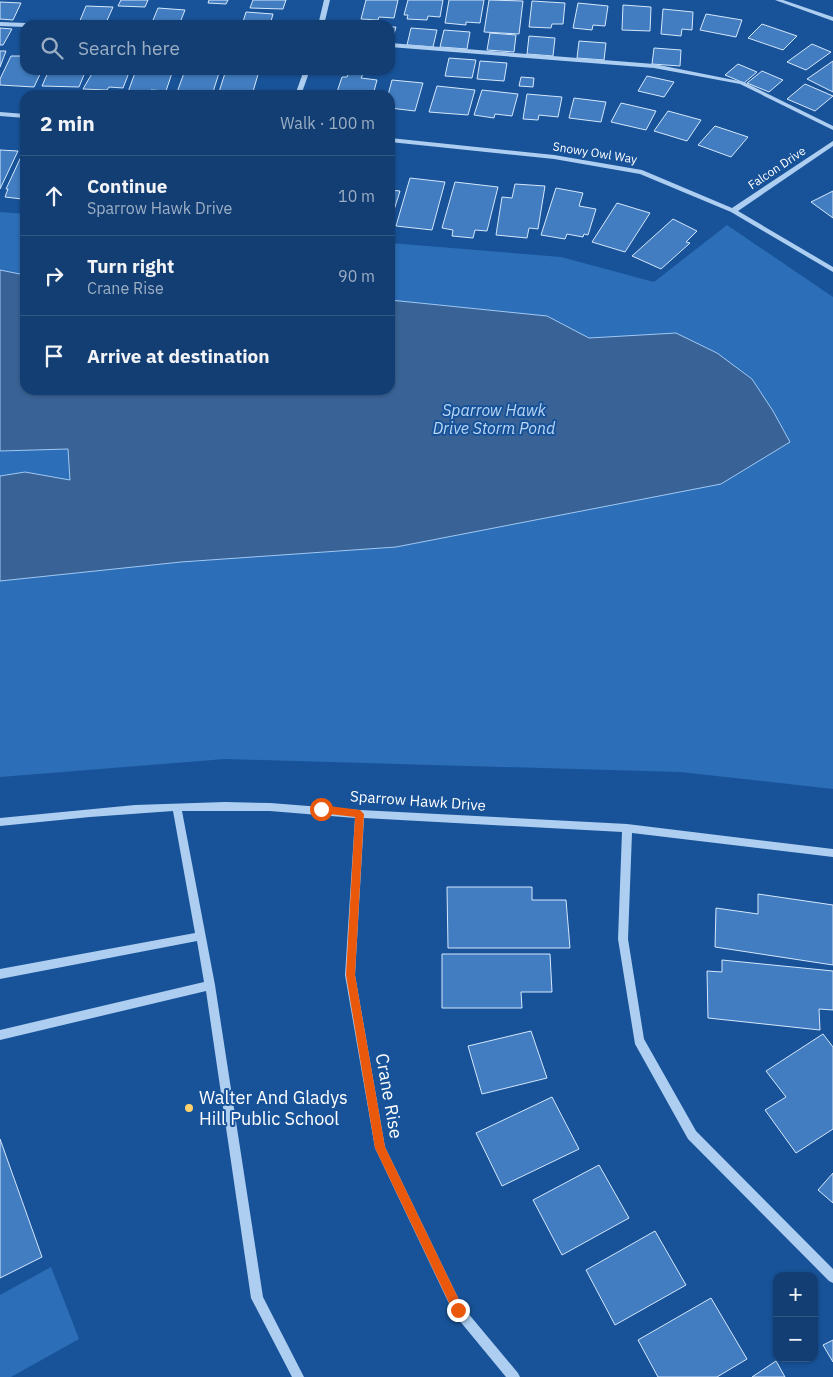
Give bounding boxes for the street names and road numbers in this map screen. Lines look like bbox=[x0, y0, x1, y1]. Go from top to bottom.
street label: Snowy Owl Way bbox=[552, 138, 638, 167]
street label: Falcon Drive bbox=[745, 143, 809, 192]
street label: Sparrow Hawk Drive bbox=[349, 786, 487, 815]
street label: Crane Rise bbox=[371, 1051, 408, 1141]

